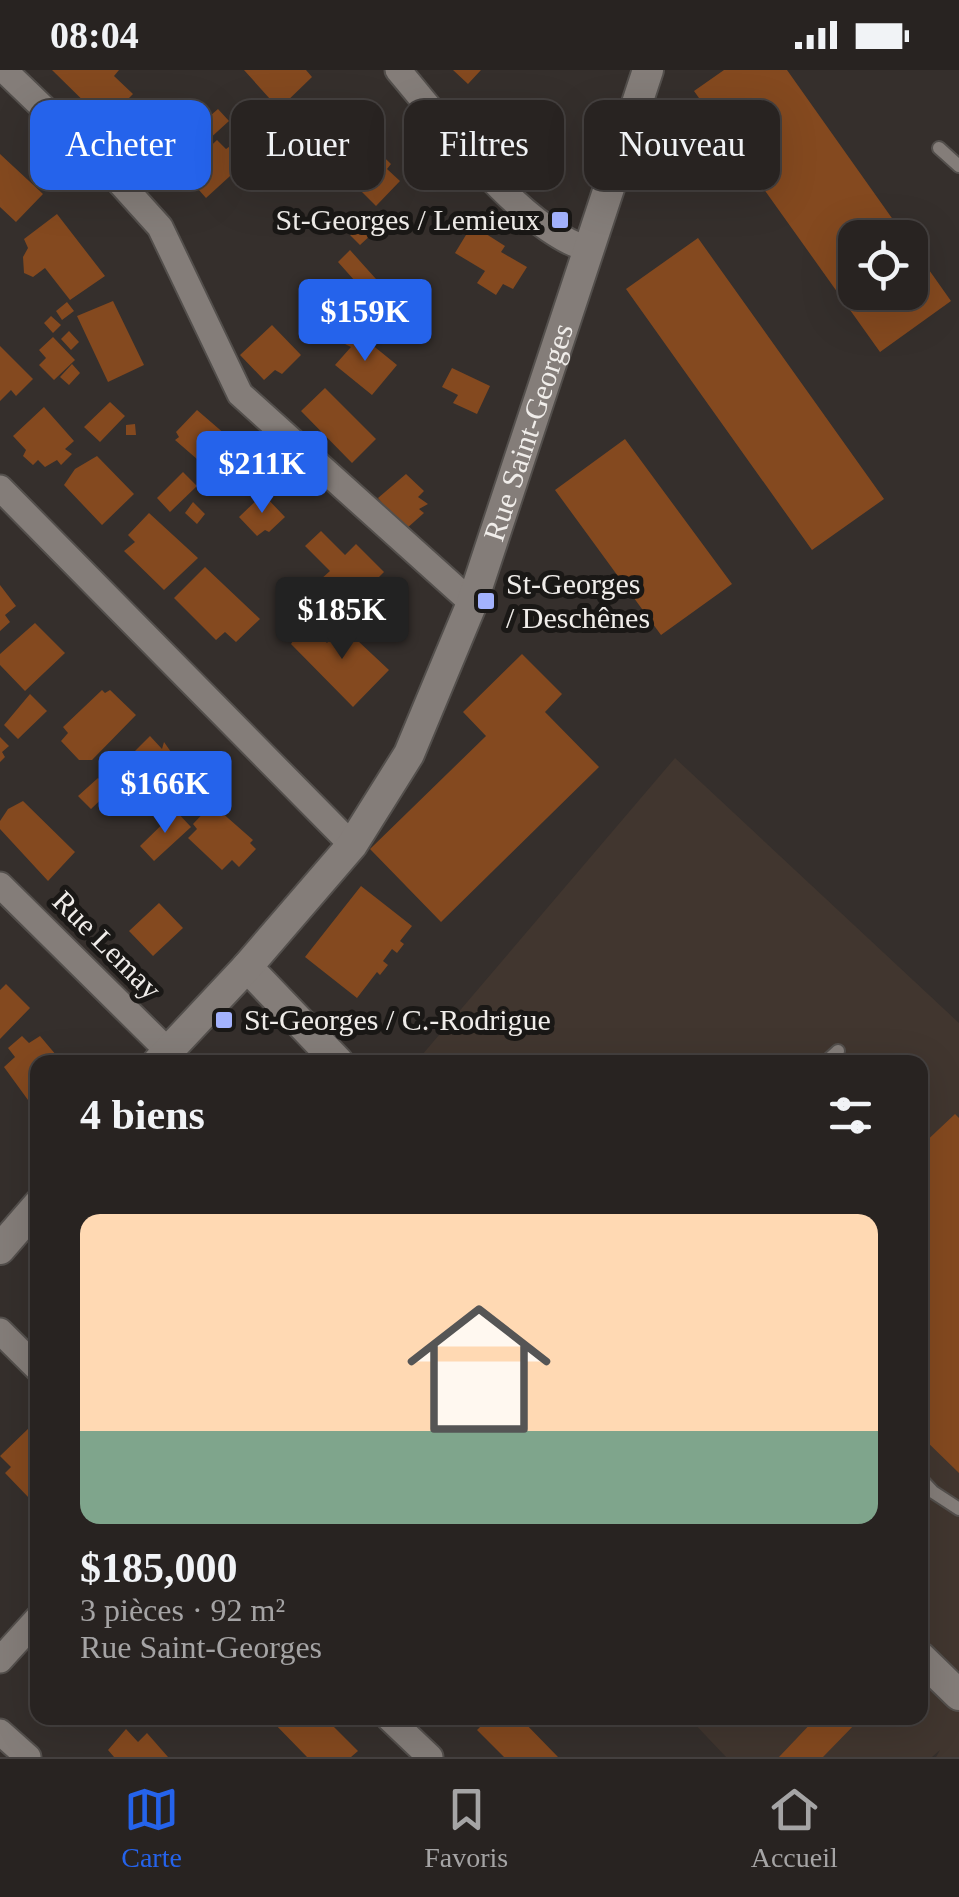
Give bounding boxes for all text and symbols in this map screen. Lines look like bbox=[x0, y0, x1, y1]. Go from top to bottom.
text: 08:04 bbox=[50, 14, 139, 56]
chip: Acheter bbox=[30, 100, 211, 190]
chip: Louer bbox=[231, 100, 384, 190]
chip: Filtres bbox=[404, 100, 564, 190]
chip: Nouveau bbox=[584, 100, 780, 190]
place label: St-Georges / Lemieux bbox=[276, 203, 540, 236]
marker: St-Georges / Lemieux bbox=[549, 209, 571, 231]
map controls bbox=[838, 220, 928, 310]
button: locate bbox=[838, 220, 928, 310]
pin: $159K bbox=[295, 279, 435, 364]
text: $159K bbox=[321, 293, 409, 329]
street label: Rue Saint-Georges bbox=[477, 319, 579, 545]
pin: $211K bbox=[192, 431, 332, 516]
text: $211K bbox=[218, 445, 306, 481]
place label: St-Georges / Deschênes bbox=[506, 567, 650, 634]
pin: $185K bbox=[272, 577, 412, 662]
marker: St-Georges / Deschênes bbox=[475, 590, 497, 612]
text: $185K bbox=[298, 591, 386, 627]
pin: $166K bbox=[95, 751, 235, 836]
text: $166K bbox=[121, 765, 209, 801]
street label: Rue Lemay bbox=[46, 884, 168, 1006]
place label: St-Georges / C.-Rodrigue bbox=[244, 1003, 551, 1036]
marker: St-Georges / C.-Rodrigue bbox=[213, 1009, 235, 1031]
icon: filters bbox=[823, 1088, 878, 1143]
text: 4 biens bbox=[80, 1092, 205, 1138]
icon: home bbox=[389, 1279, 569, 1459]
text: $185,000 bbox=[80, 1545, 238, 1591]
text: 3 pièces · 92 m² bbox=[80, 1592, 285, 1628]
text: Rue Saint-Georges bbox=[80, 1629, 322, 1665]
tab: Carte bbox=[121, 1782, 182, 1874]
tab: Favoris bbox=[424, 1782, 508, 1874]
tab: Accueil bbox=[751, 1782, 838, 1874]

